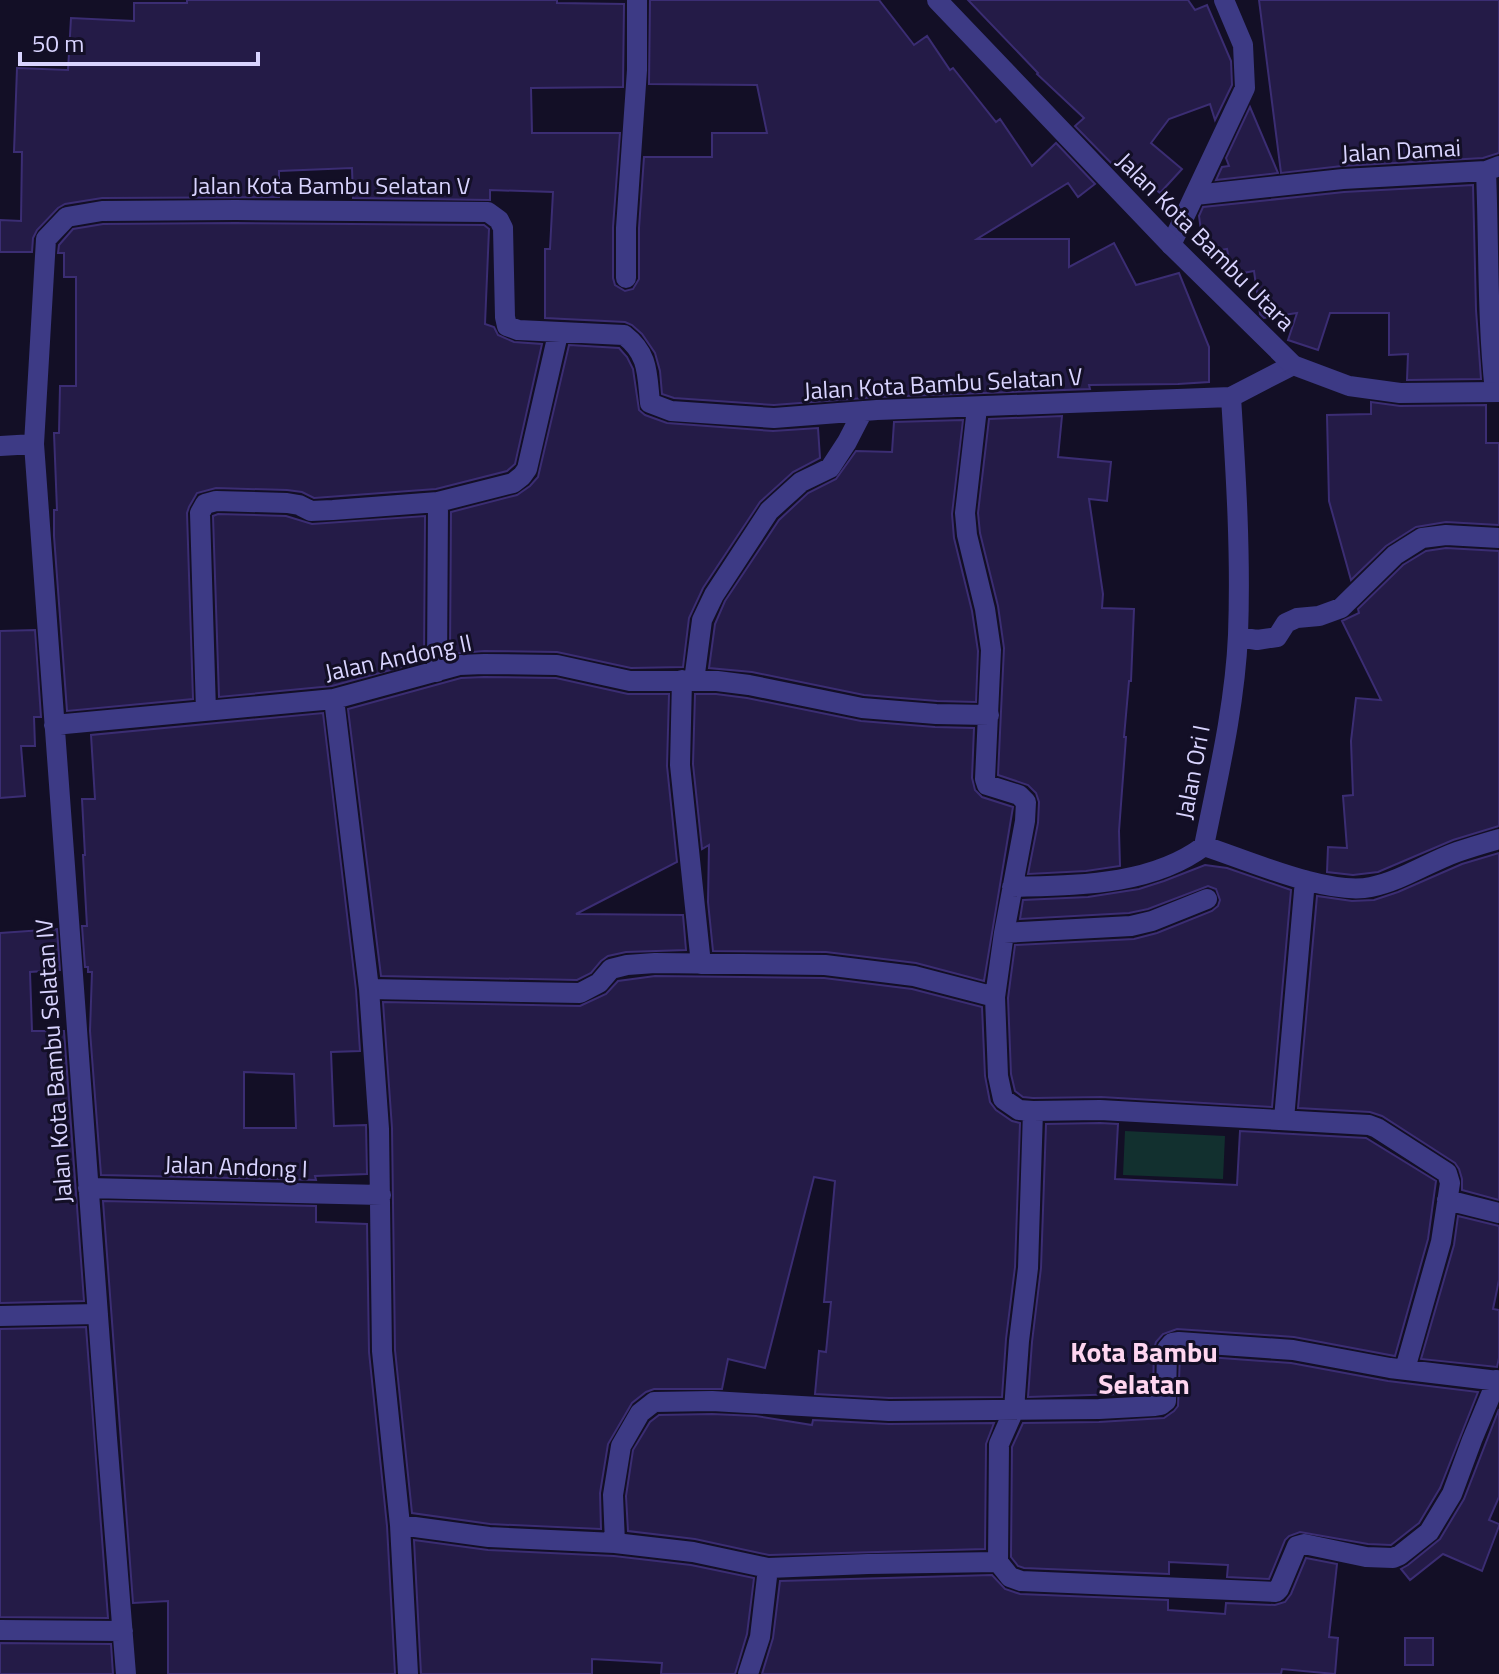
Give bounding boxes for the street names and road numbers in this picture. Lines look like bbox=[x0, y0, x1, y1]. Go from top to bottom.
street label: Jalan Damai bbox=[1340, 129, 1462, 171]
street label: Jalan Kota Bambu Utara bbox=[1108, 143, 1304, 339]
street label: Jalan Kota Bambu Selatan V bbox=[191, 167, 471, 203]
street label: Jalan Kota Bambu Selatan V bbox=[803, 358, 1083, 408]
street label: Jalan Andong II bbox=[321, 624, 475, 690]
street label: Jalan Ori I bbox=[1165, 722, 1219, 822]
street label: Jalan Kota Bambu Selatan IV bbox=[25, 918, 81, 1204]
street label: Jalan Andong I bbox=[164, 1146, 308, 1186]

